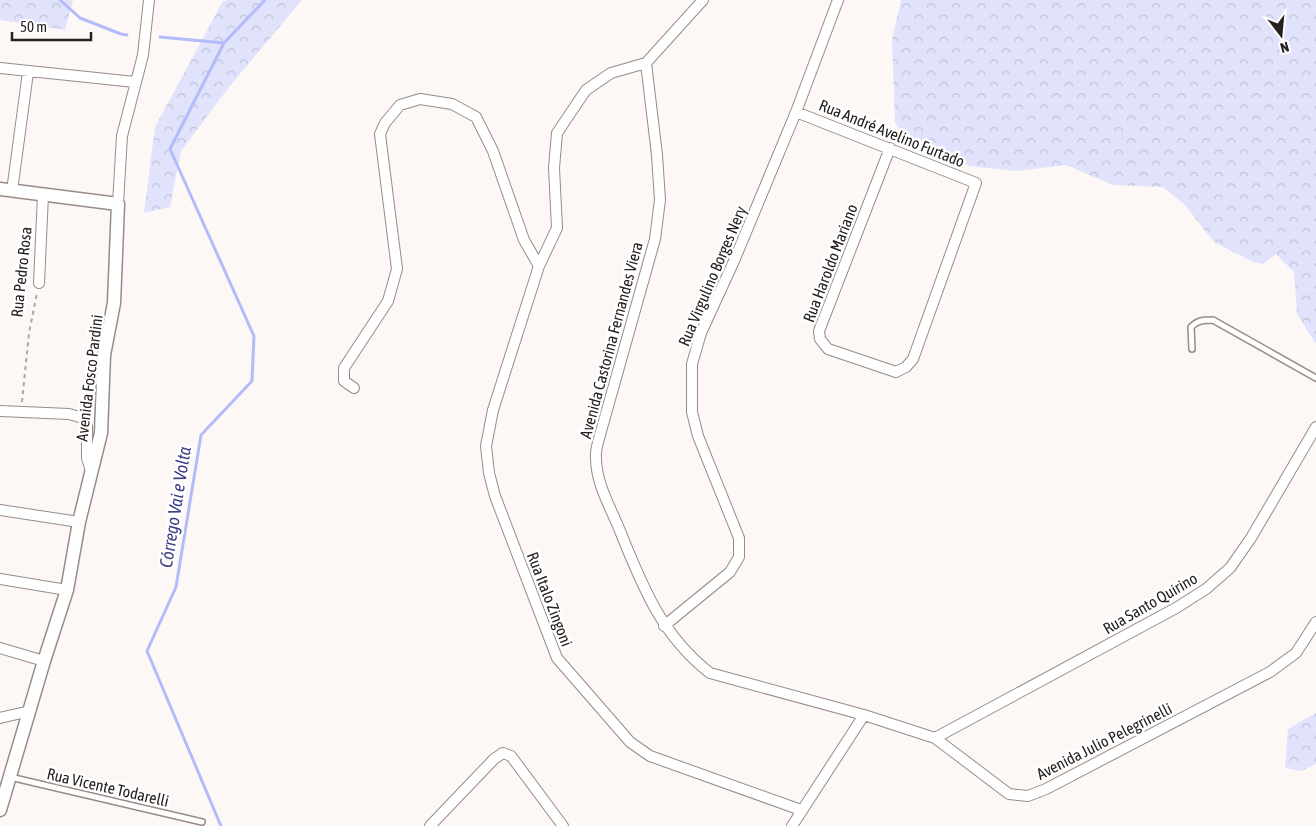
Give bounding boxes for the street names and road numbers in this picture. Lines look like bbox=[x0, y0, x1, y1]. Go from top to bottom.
street label: Rua André Avelino Furtado bbox=[817, 96, 967, 170]
street label: Rua Haroldo Mariano bbox=[799, 201, 861, 325]
street label: Rua Virgulino Borges Nery bbox=[674, 203, 751, 349]
street label: Rua Pedro Rosa bbox=[7, 226, 35, 318]
street label: Avenida Castorina Fernandes Viera bbox=[576, 240, 646, 440]
street label: Avenida Fosco Pardini bbox=[72, 314, 106, 442]
street label: Rua Italo Zingoni bbox=[523, 549, 576, 649]
street label: Rua Santo Quirino bbox=[1100, 569, 1200, 637]
street label: Avenida Julio Pelegrinelli bbox=[1033, 699, 1175, 784]
street label: Rua Vicente Todarelli bbox=[45, 764, 171, 810]

